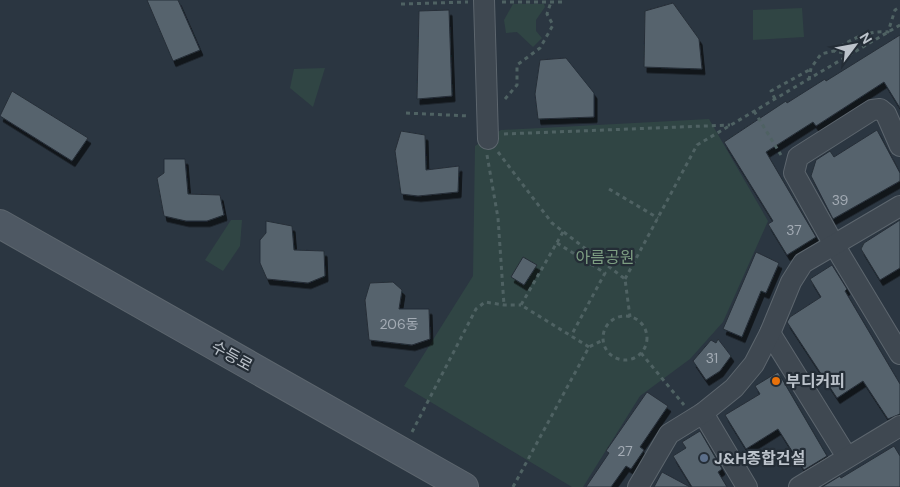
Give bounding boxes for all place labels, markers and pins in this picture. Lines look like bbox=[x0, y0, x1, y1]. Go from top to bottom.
place label: 부디커피 bbox=[786, 371, 845, 392]
marker: 부디커피 bbox=[770, 375, 782, 387]
place label: J&H종합건설 bbox=[714, 448, 805, 469]
marker: J&H종합건설 bbox=[698, 452, 710, 464]

